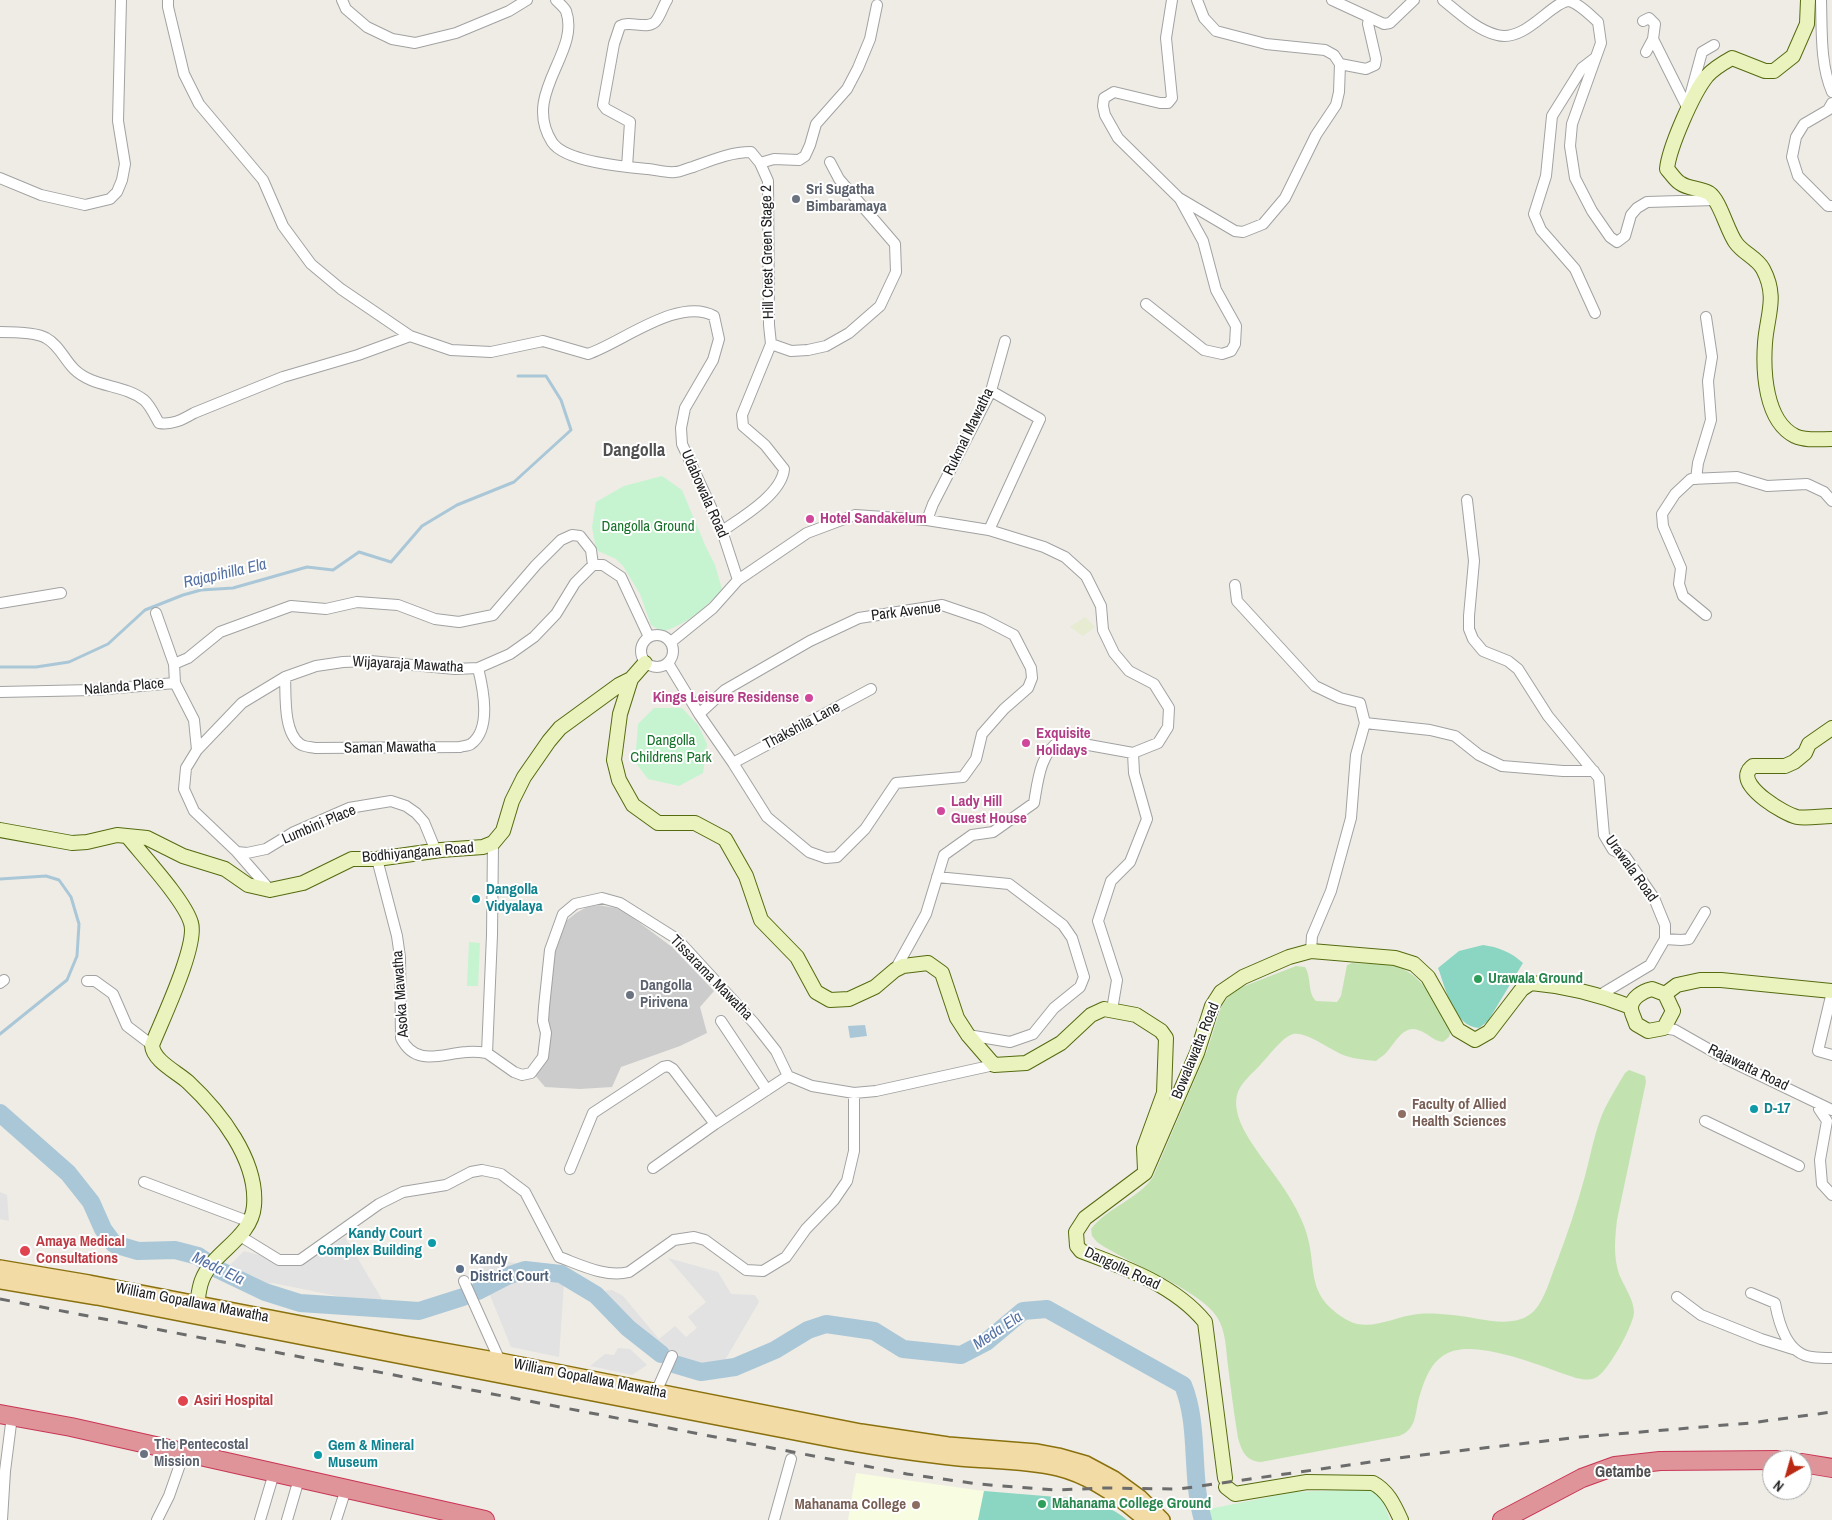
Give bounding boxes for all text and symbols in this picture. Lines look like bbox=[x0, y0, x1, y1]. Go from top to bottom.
place label: Sri Sugatha Bimbaramaya bbox=[806, 181, 887, 216]
street label: Hill Crest Green Stage 2 bbox=[758, 185, 778, 319]
marker: Sri Sugatha Bimbaramaya bbox=[790, 193, 802, 205]
street label: Rukmal Mawatha bbox=[940, 385, 998, 479]
district label: Dangolla bbox=[603, 440, 665, 462]
street label: Udabowala Road bbox=[677, 447, 731, 541]
place label: Hotel Sandakelum bbox=[820, 510, 927, 528]
marker: Hotel Sandakelum bbox=[804, 513, 816, 525]
park label: Dangolla Ground bbox=[602, 518, 694, 536]
water label: Rajapihilla Ela bbox=[182, 555, 268, 593]
street label: Park Avenue bbox=[870, 599, 942, 625]
street label: Wijayaraja Mawatha bbox=[352, 653, 464, 677]
street label: Nalanda Place bbox=[83, 675, 165, 699]
place label: Kings Leisure Residense bbox=[653, 689, 799, 707]
marker: Kings Leisure Residense bbox=[803, 692, 815, 704]
street label: Thakshila Lane bbox=[761, 698, 843, 754]
place label: Exquisite Holidays bbox=[1036, 725, 1091, 760]
park label: Dangolla Childrens Park bbox=[630, 732, 712, 767]
marker: Exquisite Holidays bbox=[1020, 737, 1032, 749]
street label: Saman Mawatha bbox=[344, 738, 436, 758]
place label: Lady Hill Guest House bbox=[951, 793, 1027, 828]
street label: Lumbini Place bbox=[279, 801, 359, 849]
marker: Lady Hill Guest House bbox=[935, 805, 947, 817]
street label: Urawala Road bbox=[1601, 832, 1661, 906]
street label: Bodhiyangana Road bbox=[361, 839, 475, 867]
place label: Dangolla Vidyalaya bbox=[486, 881, 543, 916]
marker: Dangolla Vidyalaya bbox=[470, 893, 482, 905]
street label: Tissarama Mawatha bbox=[666, 932, 756, 1024]
street label: Asoka Mawatha bbox=[389, 950, 413, 1038]
place label: Urawala Ground bbox=[1488, 970, 1583, 988]
marker: Urawala Ground bbox=[1472, 973, 1484, 985]
place label: Dangolla Pirivena bbox=[640, 977, 692, 1012]
marker: Dangolla Pirivena bbox=[624, 989, 636, 1001]
street label: Bowalawatta Road bbox=[1168, 1000, 1224, 1102]
street label: Rajawatta Road bbox=[1705, 1041, 1791, 1095]
place label: Faculty of Allied Health Sciences bbox=[1412, 1096, 1506, 1131]
place label: D-17 bbox=[1764, 1100, 1791, 1118]
marker: D-17 bbox=[1748, 1103, 1760, 1115]
marker: Faculty of Allied Health Sciences bbox=[1396, 1108, 1408, 1120]
place label: Kandy Court Complex Building bbox=[317, 1225, 422, 1260]
place label: Amaya Medical Consultations bbox=[36, 1233, 125, 1268]
marker: Kandy Court Complex Building bbox=[426, 1237, 438, 1249]
marker: Amaya Medical Consultations bbox=[18, 1244, 32, 1258]
street label: Dangolla Road bbox=[1081, 1244, 1163, 1294]
water label: Meda Ela bbox=[189, 1248, 247, 1290]
place label: Kandy District Court bbox=[470, 1251, 549, 1286]
marker: Kandy District Court bbox=[454, 1263, 466, 1275]
street label: William Gopallawa Mawatha bbox=[114, 1279, 270, 1327]
water label: Meda Ela bbox=[970, 1308, 1026, 1354]
street label: William Gopallawa Mawatha bbox=[512, 1355, 668, 1403]
place label: Asiri Hospital bbox=[194, 1392, 273, 1410]
marker: Asiri Hospital bbox=[176, 1394, 190, 1408]
place label: The Pentecostal Mission bbox=[154, 1436, 248, 1471]
place label: Gem & Mineral Museum bbox=[328, 1437, 414, 1472]
marker: The Pentecostal Mission bbox=[138, 1448, 150, 1460]
marker: Gem & Mineral Museum bbox=[312, 1449, 324, 1461]
north arrow bbox=[1762, 1450, 1812, 1500]
district label: Getambe bbox=[1595, 1463, 1651, 1483]
text: N bbox=[1770, 1476, 1787, 1496]
place label: Mahanama College Ground bbox=[1052, 1495, 1211, 1513]
place label: Mahanama College bbox=[795, 1496, 906, 1514]
marker: Mahanama College Ground bbox=[1036, 1498, 1048, 1510]
marker: Mahanama College bbox=[910, 1499, 922, 1511]

